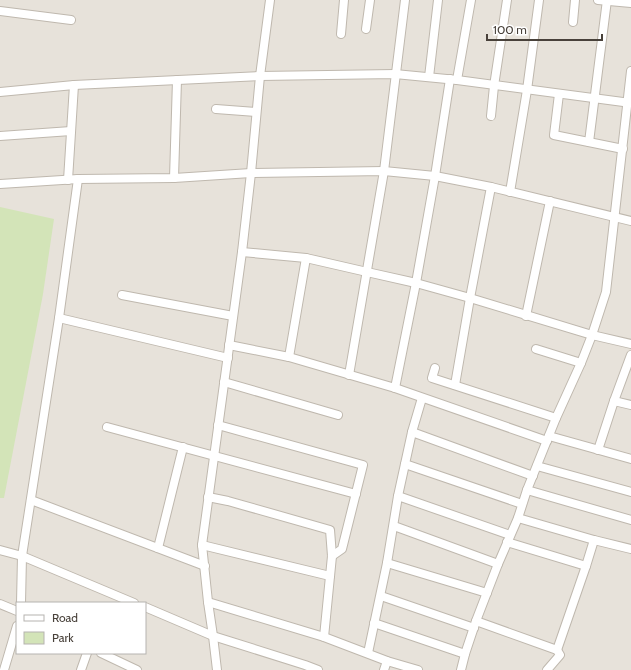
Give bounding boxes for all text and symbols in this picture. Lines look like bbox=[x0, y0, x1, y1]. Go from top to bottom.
scale bar bbox=[487, 16, 602, 42]
text: 100 m bbox=[493, 22, 527, 37]
legend bbox=[16, 602, 146, 654]
text: Road bbox=[52, 610, 78, 625]
text: Park bbox=[52, 630, 74, 645]

